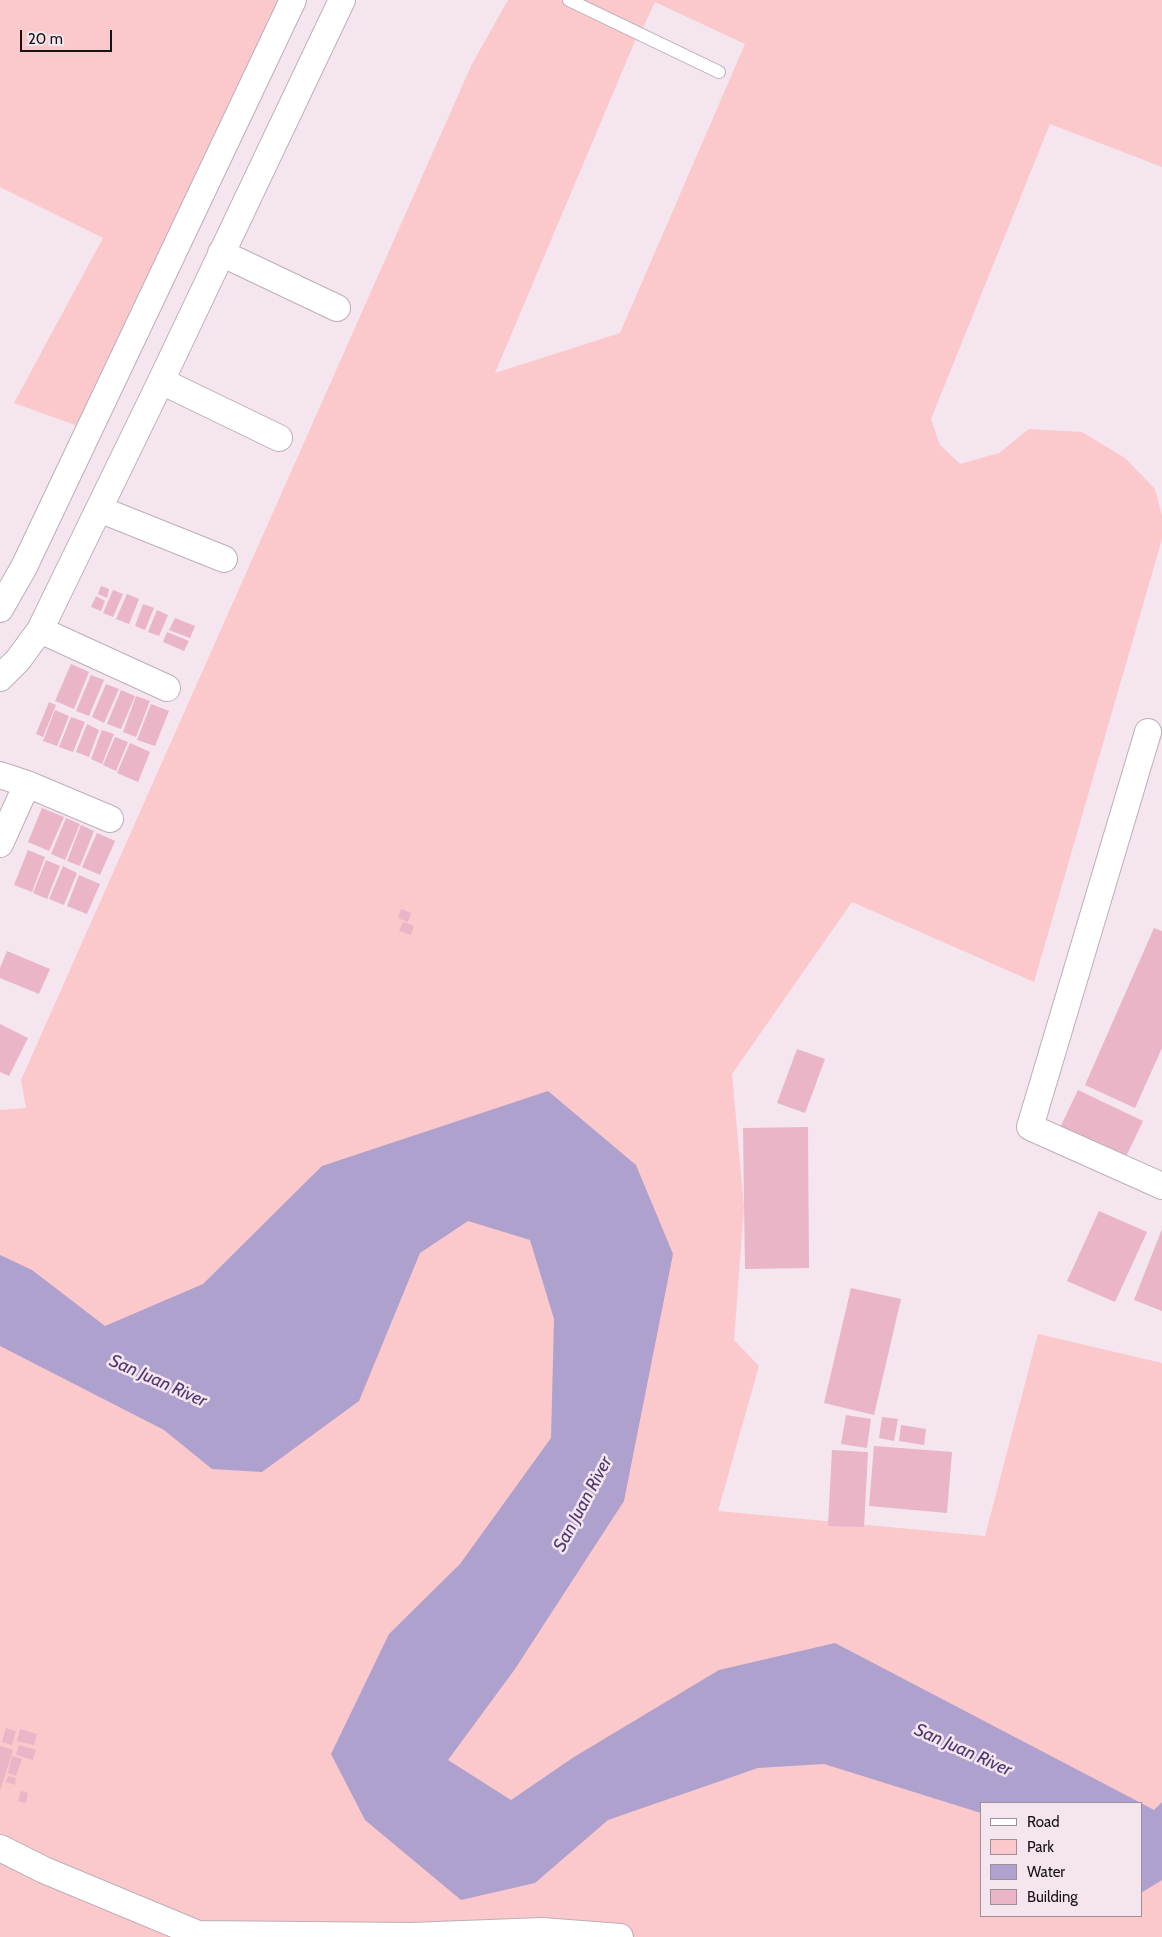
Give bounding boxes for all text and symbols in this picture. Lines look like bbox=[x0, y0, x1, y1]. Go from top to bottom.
scale bar bbox=[22, 20, 115, 52]
text: 20 m bbox=[28, 30, 63, 48]
water label: San Juan River bbox=[106, 1350, 210, 1412]
water label: San Juan River bbox=[549, 1453, 617, 1555]
water label: San Juan River bbox=[911, 1719, 1015, 1781]
legend bbox=[980, 1802, 1142, 1917]
text: Road bbox=[1027, 1813, 1060, 1831]
text: Park bbox=[1027, 1838, 1054, 1856]
text: Water bbox=[1027, 1863, 1065, 1881]
text: Building bbox=[1027, 1888, 1078, 1906]

